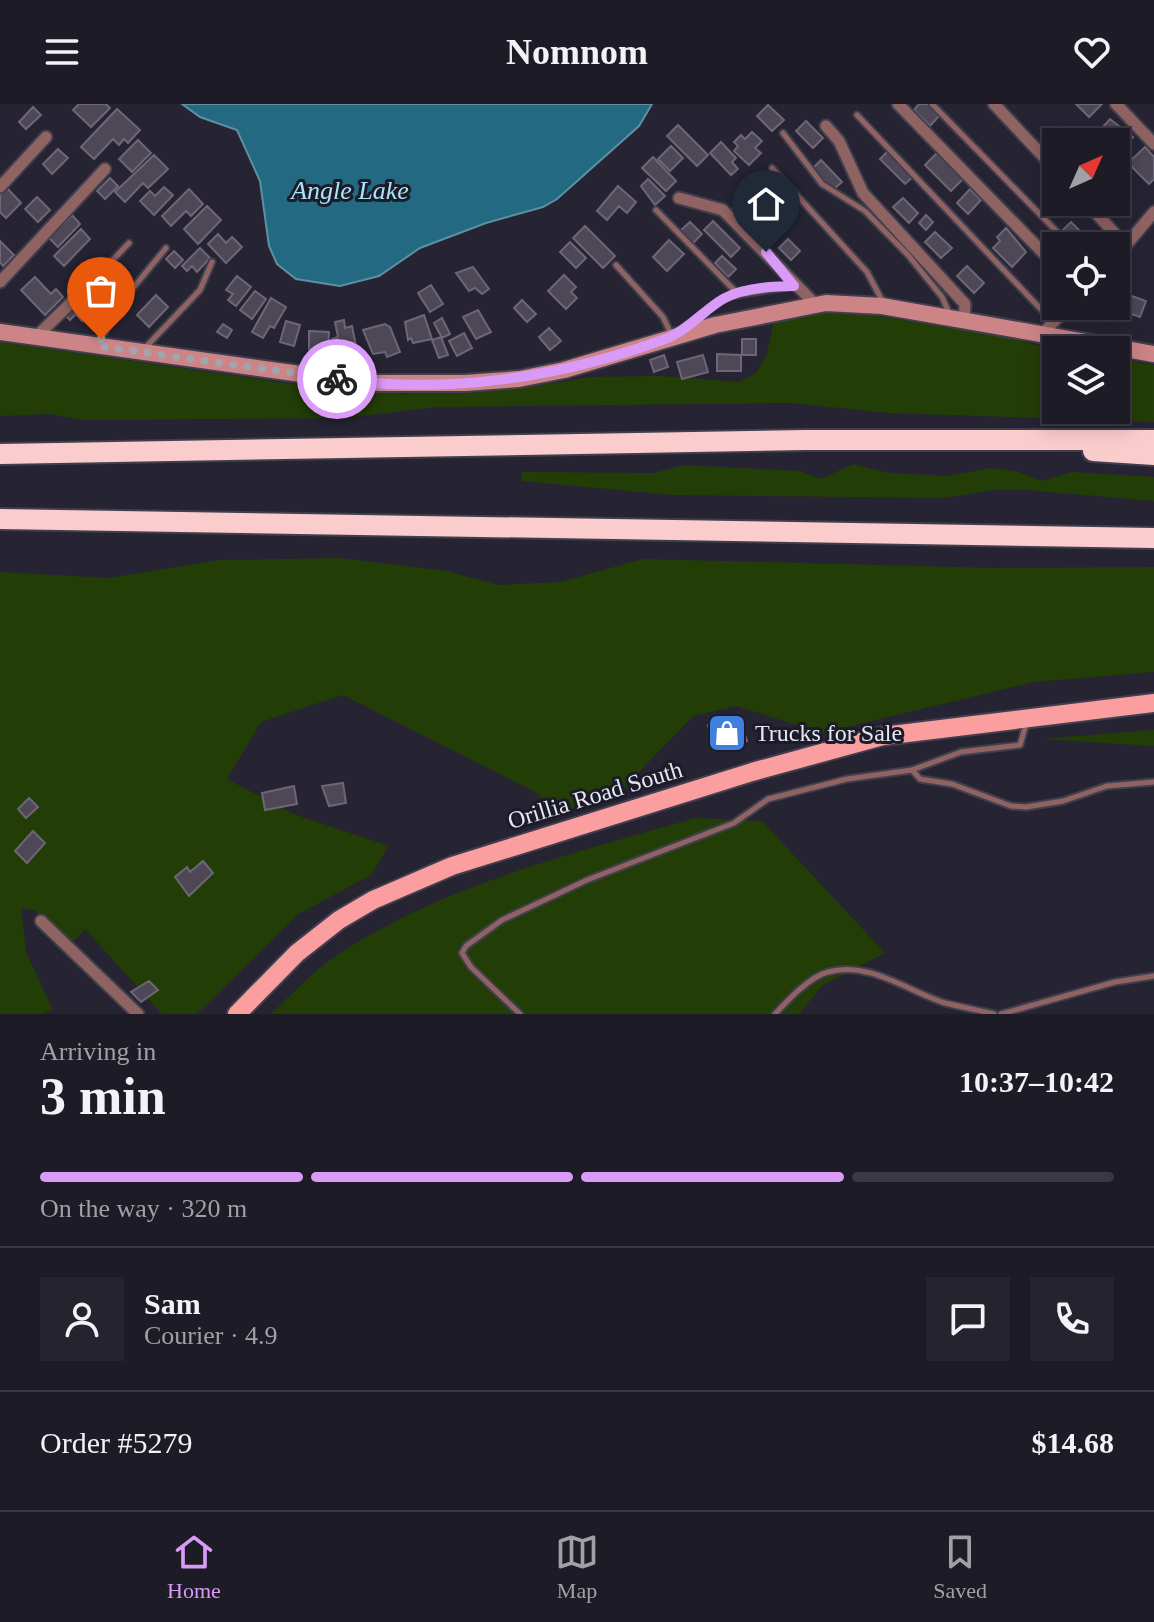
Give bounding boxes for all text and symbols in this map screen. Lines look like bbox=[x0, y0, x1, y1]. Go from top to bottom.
icon: menu bbox=[40, 30, 84, 74]
icon: heart bbox=[1070, 30, 1114, 74]
text: Nomnom bbox=[506, 32, 648, 72]
north arrow bbox=[1042, 128, 1130, 216]
map controls bbox=[1042, 128, 1130, 424]
pin bbox=[732, 170, 800, 252]
water label: Angle Lake bbox=[289, 176, 409, 205]
icon: home bbox=[744, 182, 788, 226]
button: locate bbox=[1042, 232, 1130, 320]
pin bbox=[67, 257, 135, 339]
icon: bag bbox=[79, 269, 123, 313]
button: layers bbox=[1042, 336, 1130, 424]
courier bbox=[297, 339, 377, 419]
icon: bike bbox=[315, 357, 359, 401]
shop icon: Trucks for Sale bbox=[706, 712, 748, 754]
place label: Trucks for Sale bbox=[755, 720, 902, 746]
street label: Orillia Road South bbox=[504, 756, 686, 834]
text: Arriving in bbox=[40, 1037, 156, 1066]
text: 10:37–10:42 bbox=[959, 1065, 1114, 1098]
text: 3 min bbox=[40, 1068, 166, 1125]
text: On the way · 320 m bbox=[40, 1194, 247, 1223]
button: person bbox=[40, 1277, 124, 1361]
button: chat bbox=[926, 1277, 1010, 1361]
button: phone bbox=[1030, 1277, 1114, 1361]
text: Sam bbox=[144, 1287, 201, 1320]
text: Courier · 4.9 bbox=[144, 1321, 278, 1350]
text: Order #5279 bbox=[40, 1426, 192, 1459]
text: $14.68 bbox=[1032, 1426, 1114, 1459]
tab: Home bbox=[167, 1530, 221, 1604]
tab: Map bbox=[555, 1530, 599, 1604]
tab: Saved bbox=[933, 1530, 987, 1604]

